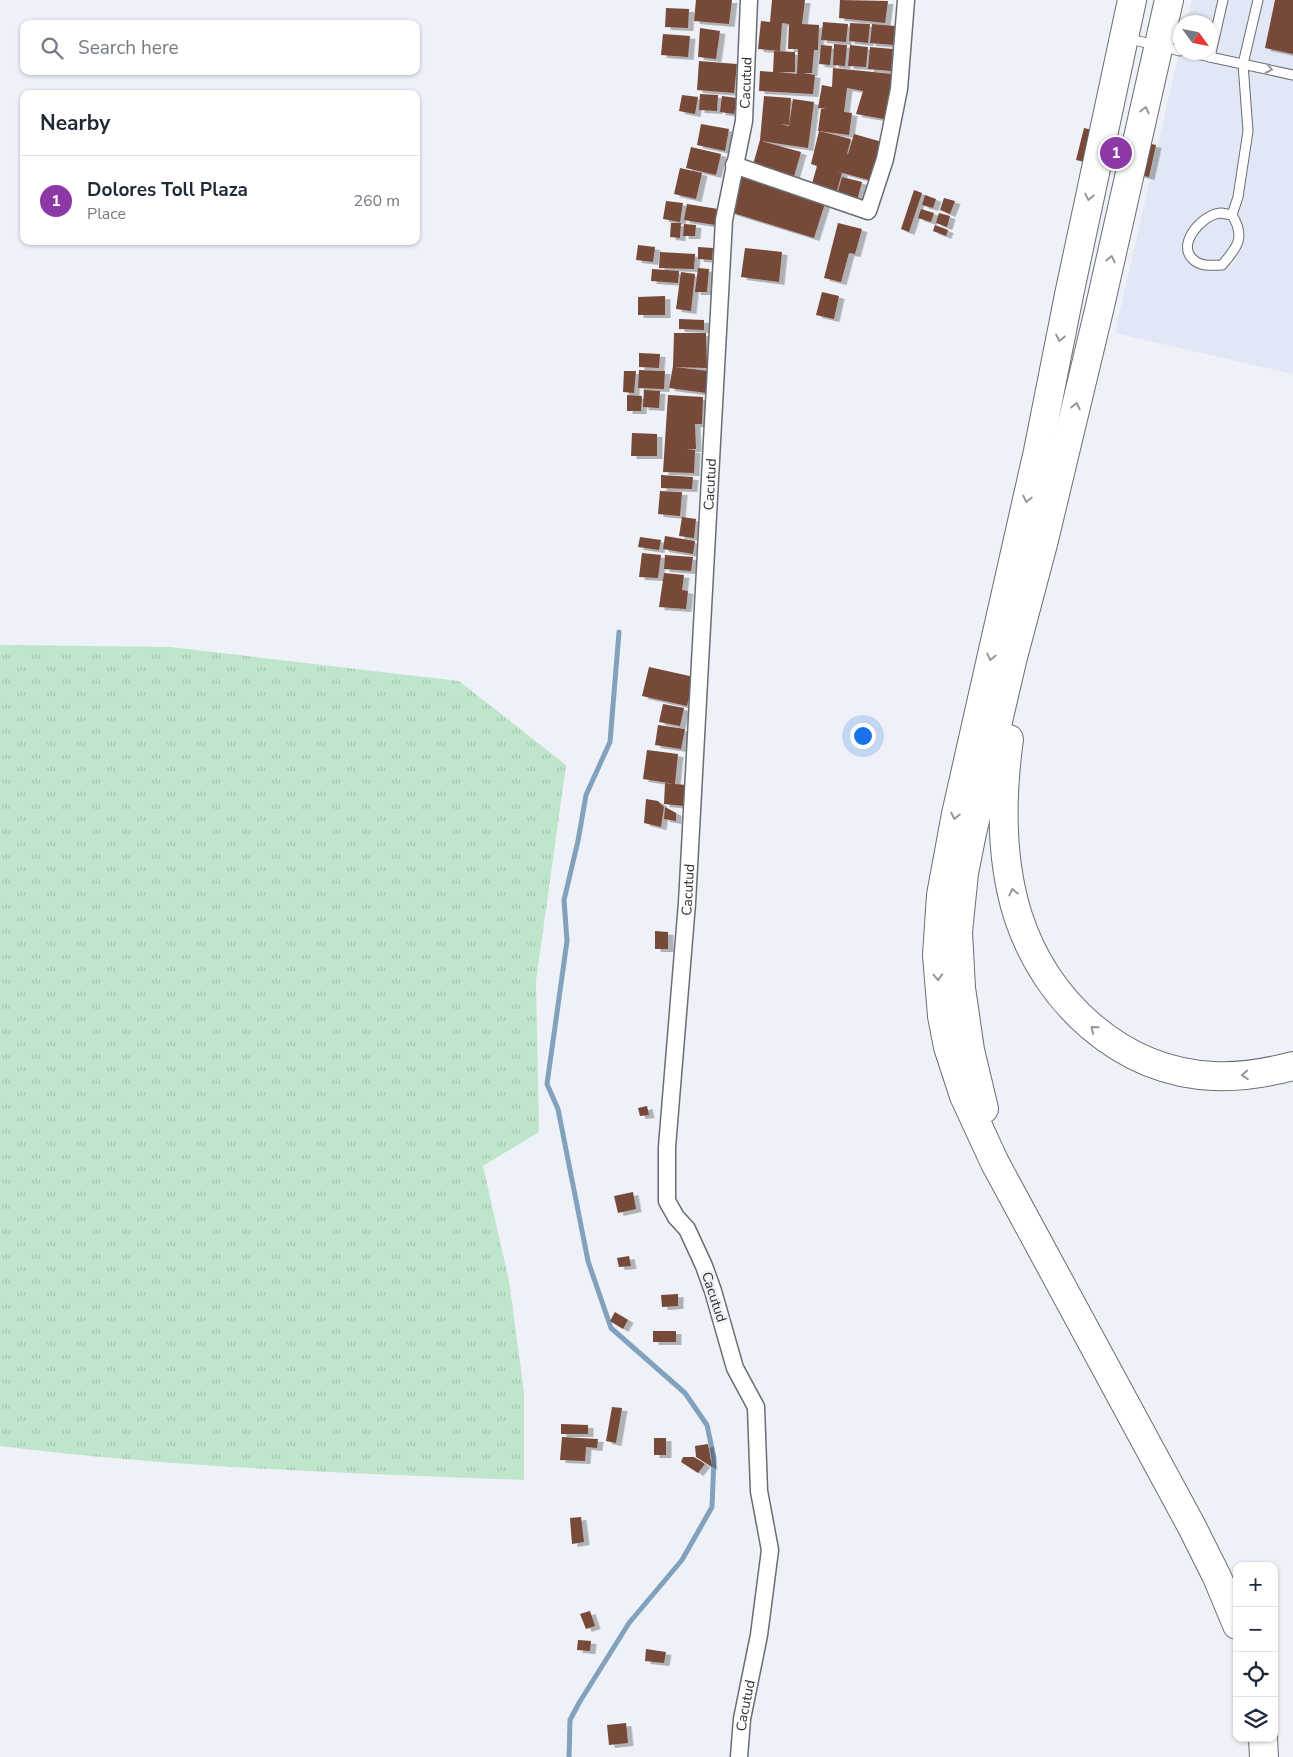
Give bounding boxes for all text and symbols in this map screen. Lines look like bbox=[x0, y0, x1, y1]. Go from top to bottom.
north arrow bbox=[1173, 15, 1218, 60]
search box bbox=[20, 20, 420, 75]
icon: search bbox=[38, 34, 66, 62]
text: Search here bbox=[78, 35, 179, 61]
street label: Cacutud bbox=[735, 56, 756, 109]
one-way arrow bbox=[1264, 64, 1273, 74]
one-way arrow bbox=[1139, 106, 1150, 115]
text: Nearby bbox=[40, 109, 110, 137]
pin: 1 bbox=[1100, 134, 1132, 172]
text: Dolores Toll Plaza bbox=[87, 177, 248, 203]
text: 1 bbox=[51, 190, 61, 212]
text: 260 m bbox=[353, 190, 400, 212]
one-way arrow bbox=[1085, 193, 1095, 202]
text: Place bbox=[87, 203, 126, 225]
one-way arrow bbox=[1105, 254, 1116, 263]
one-way arrow bbox=[1056, 334, 1066, 343]
one-way arrow bbox=[1070, 402, 1081, 411]
street label: Cacutud bbox=[699, 458, 721, 511]
one-way arrow bbox=[1022, 494, 1033, 503]
one-way arrow bbox=[986, 653, 997, 662]
your location bbox=[850, 723, 876, 749]
one-way arrow bbox=[951, 811, 961, 820]
street label: Cacutud bbox=[676, 863, 699, 916]
one-way arrow bbox=[1008, 888, 1018, 897]
one-way arrow bbox=[933, 973, 943, 981]
one-way arrow bbox=[1090, 1026, 1099, 1035]
one-way arrow bbox=[1241, 1070, 1249, 1081]
street label: Cacutud bbox=[697, 1269, 731, 1325]
map controls bbox=[1233, 1562, 1278, 1742]
button: + bbox=[1233, 1562, 1278, 1607]
button: − bbox=[1233, 1607, 1278, 1652]
button: locate bbox=[1233, 1652, 1278, 1697]
street label: Cacutud bbox=[732, 1678, 759, 1732]
button: layers bbox=[1233, 1697, 1278, 1742]

